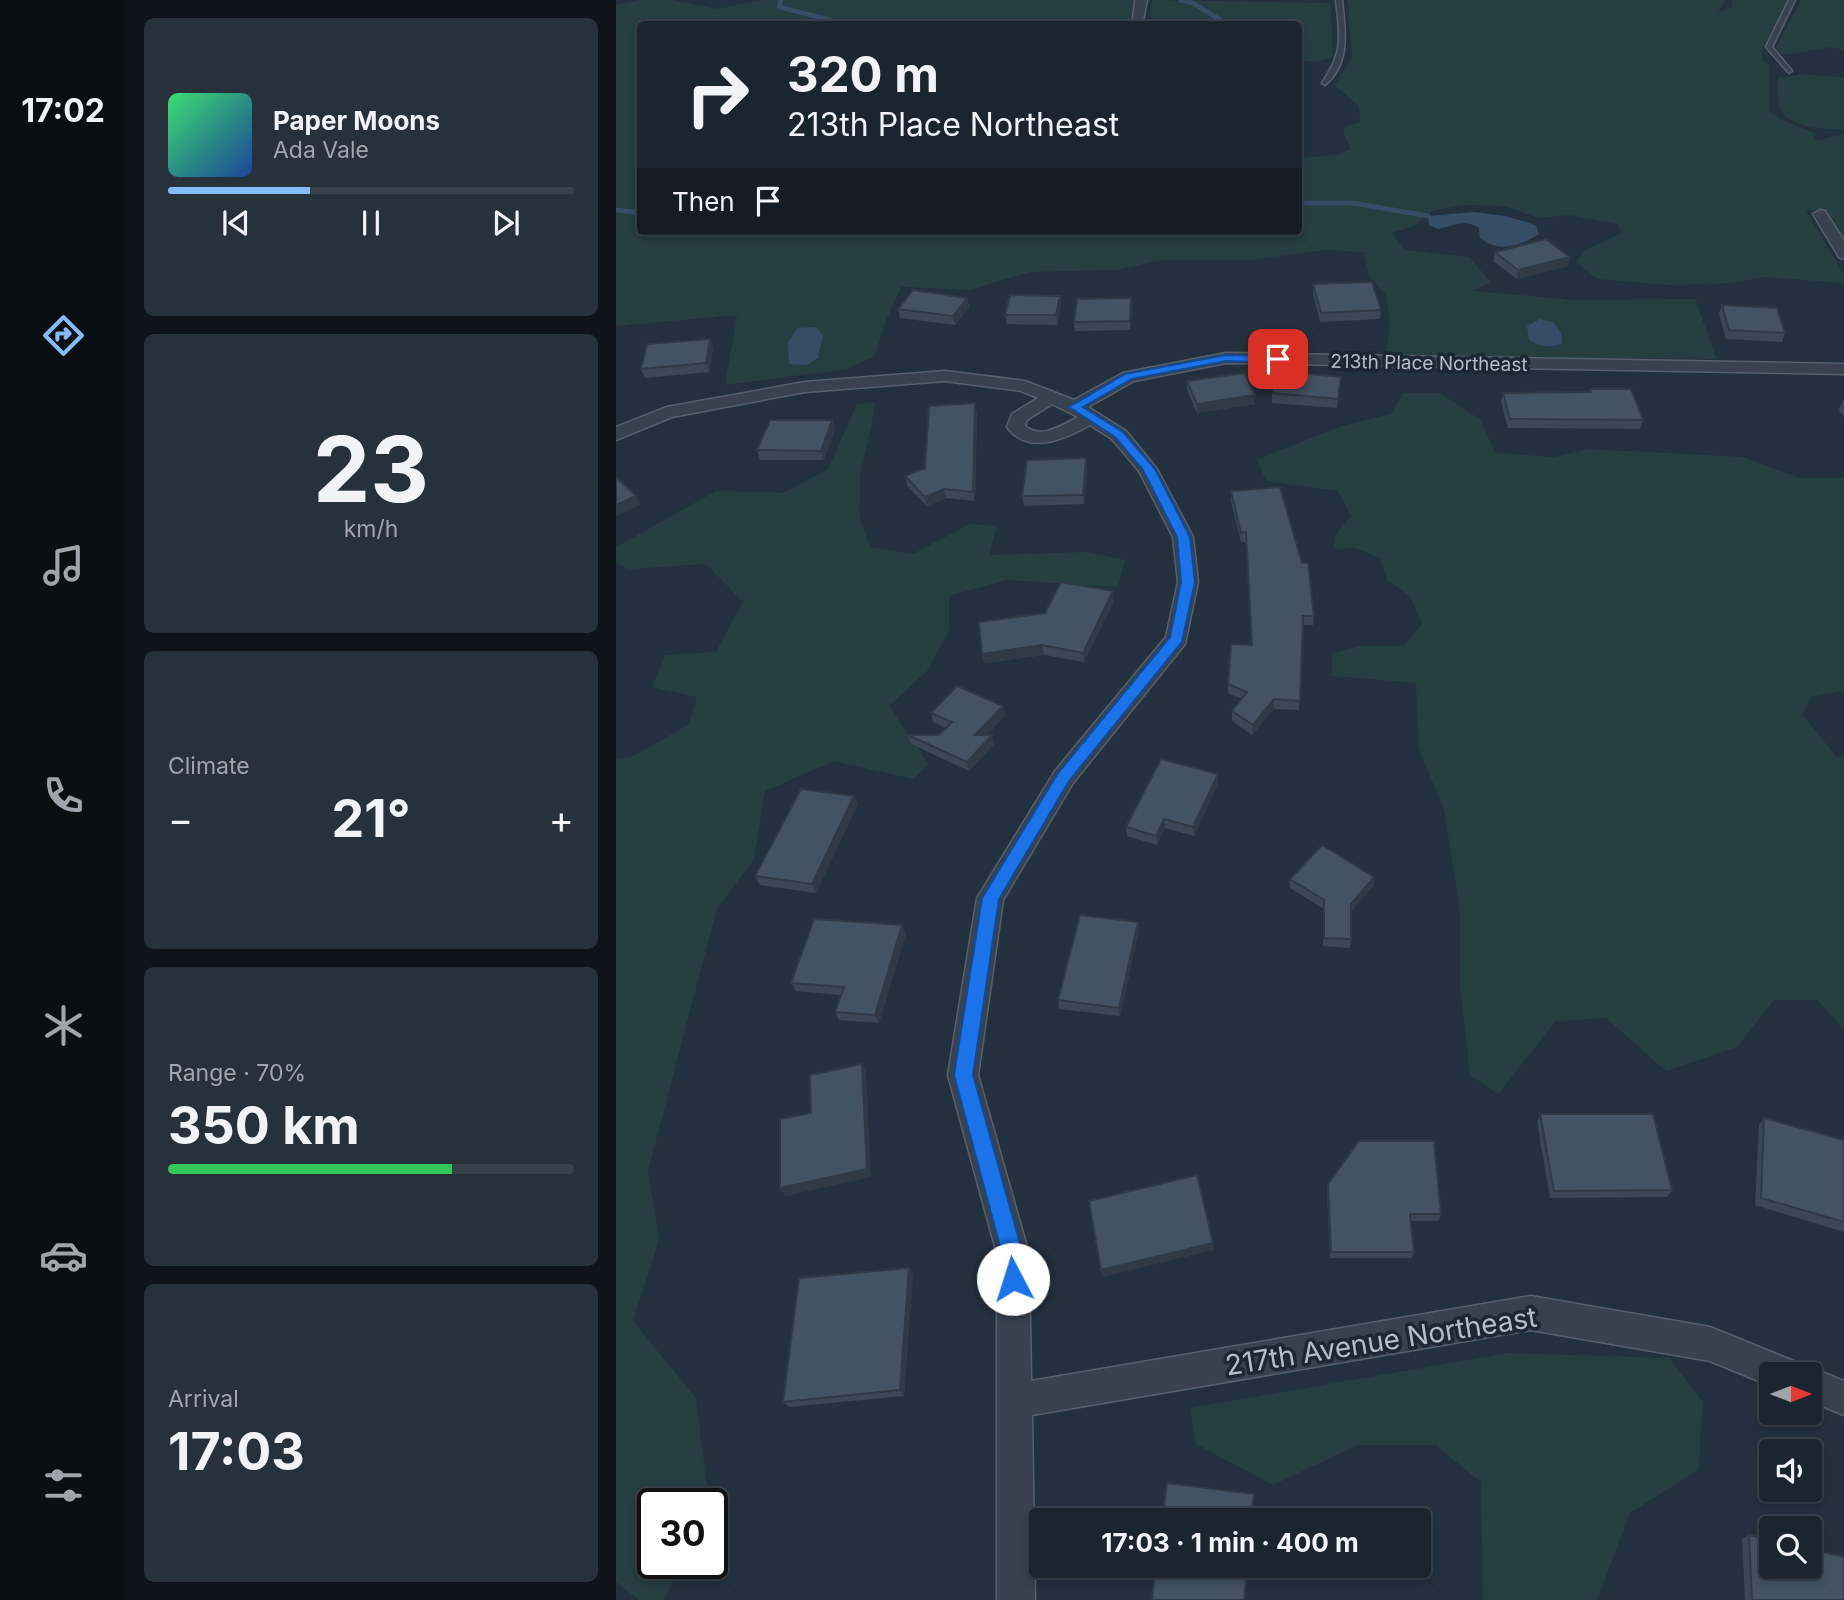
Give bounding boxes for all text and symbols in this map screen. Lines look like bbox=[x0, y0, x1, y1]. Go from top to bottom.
text: 320 m bbox=[787, 45, 939, 104]
icon: right bbox=[672, 49, 763, 140]
text: 17:02 bbox=[21, 91, 105, 130]
text: Paper Moons bbox=[273, 105, 440, 136]
text: 213th Place Northeast bbox=[787, 105, 1119, 144]
text: Ada Vale bbox=[273, 136, 369, 164]
icon: arrive bbox=[749, 182, 787, 220]
text: Then bbox=[672, 186, 735, 217]
icon: previous bbox=[217, 204, 255, 242]
icon: pause bbox=[352, 204, 390, 242]
icon: next bbox=[487, 204, 525, 242]
icon: directions bbox=[39, 311, 88, 360]
pin bbox=[1248, 329, 1308, 389]
icon: arrive bbox=[1259, 340, 1297, 378]
street label: 213th Place Northeast bbox=[1330, 350, 1528, 376]
text: 23 bbox=[313, 414, 429, 524]
text: km/h bbox=[344, 515, 398, 543]
icon: music bbox=[39, 541, 88, 590]
text: Climate bbox=[168, 752, 250, 780]
icon: phone bbox=[39, 771, 88, 820]
text: 21° bbox=[331, 787, 411, 850]
text: − bbox=[168, 796, 193, 842]
text: + bbox=[549, 796, 574, 842]
icon: climate bbox=[39, 1001, 88, 1050]
text: Range · 70% bbox=[168, 1059, 306, 1087]
text: 350 km bbox=[168, 1094, 360, 1157]
icon: car bbox=[39, 1231, 88, 1280]
position arrow bbox=[976, 1242, 1050, 1316]
street label: 217th Avenue Northeast bbox=[1223, 1300, 1539, 1382]
north arrow bbox=[1759, 1362, 1822, 1424]
map controls bbox=[1759, 1362, 1822, 1579]
text: Arrival bbox=[168, 1385, 239, 1413]
text: 17:03 bbox=[168, 1420, 305, 1483]
button: sound bbox=[1759, 1439, 1822, 1502]
icon: filters bbox=[39, 1461, 88, 1510]
speed limit sign: 30 bbox=[637, 1488, 728, 1579]
button: search bbox=[1759, 1516, 1822, 1579]
text: 17:03 · 1 min · 400 m bbox=[1101, 1527, 1359, 1558]

